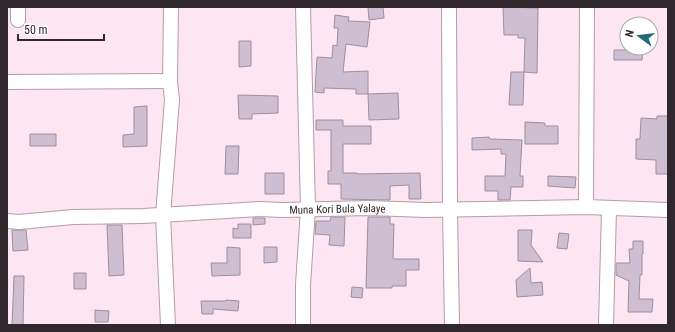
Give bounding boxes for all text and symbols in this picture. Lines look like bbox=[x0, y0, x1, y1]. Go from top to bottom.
scale bar bbox=[18, 16, 104, 42]
north arrow bbox=[619, 16, 659, 56]
text: 50 m bbox=[24, 23, 48, 37]
text: N bbox=[623, 28, 637, 38]
street label: Muna Kori Bula Yalaye bbox=[289, 202, 386, 217]

